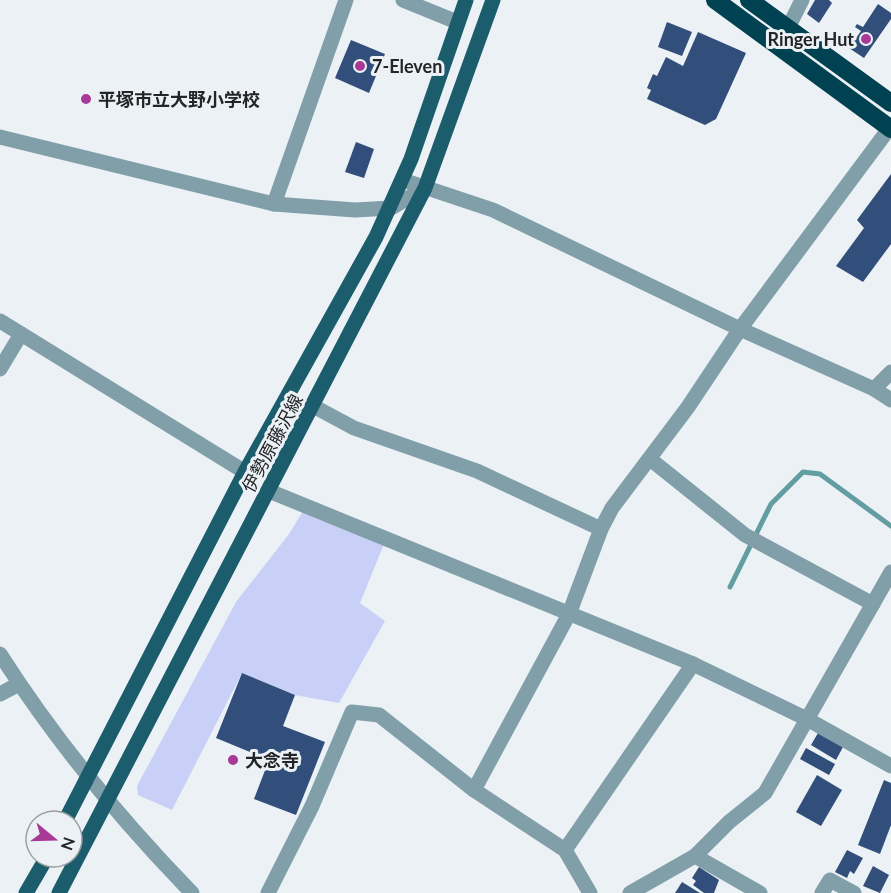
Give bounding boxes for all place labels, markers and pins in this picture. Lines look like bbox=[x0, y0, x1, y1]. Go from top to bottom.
place label: Ringer Hut bbox=[768, 28, 854, 50]
marker: Ringer Hut bbox=[859, 32, 873, 46]
place label: 7-Eleven bbox=[372, 55, 442, 77]
marker: 7-Eleven bbox=[353, 59, 367, 73]
place label: 平塚市立大野小学校 bbox=[98, 88, 260, 110]
marker: 平塚市立大野小学校 bbox=[79, 92, 93, 106]
place label: 大念寺 bbox=[245, 749, 299, 771]
marker: 大念寺 bbox=[226, 753, 240, 767]

